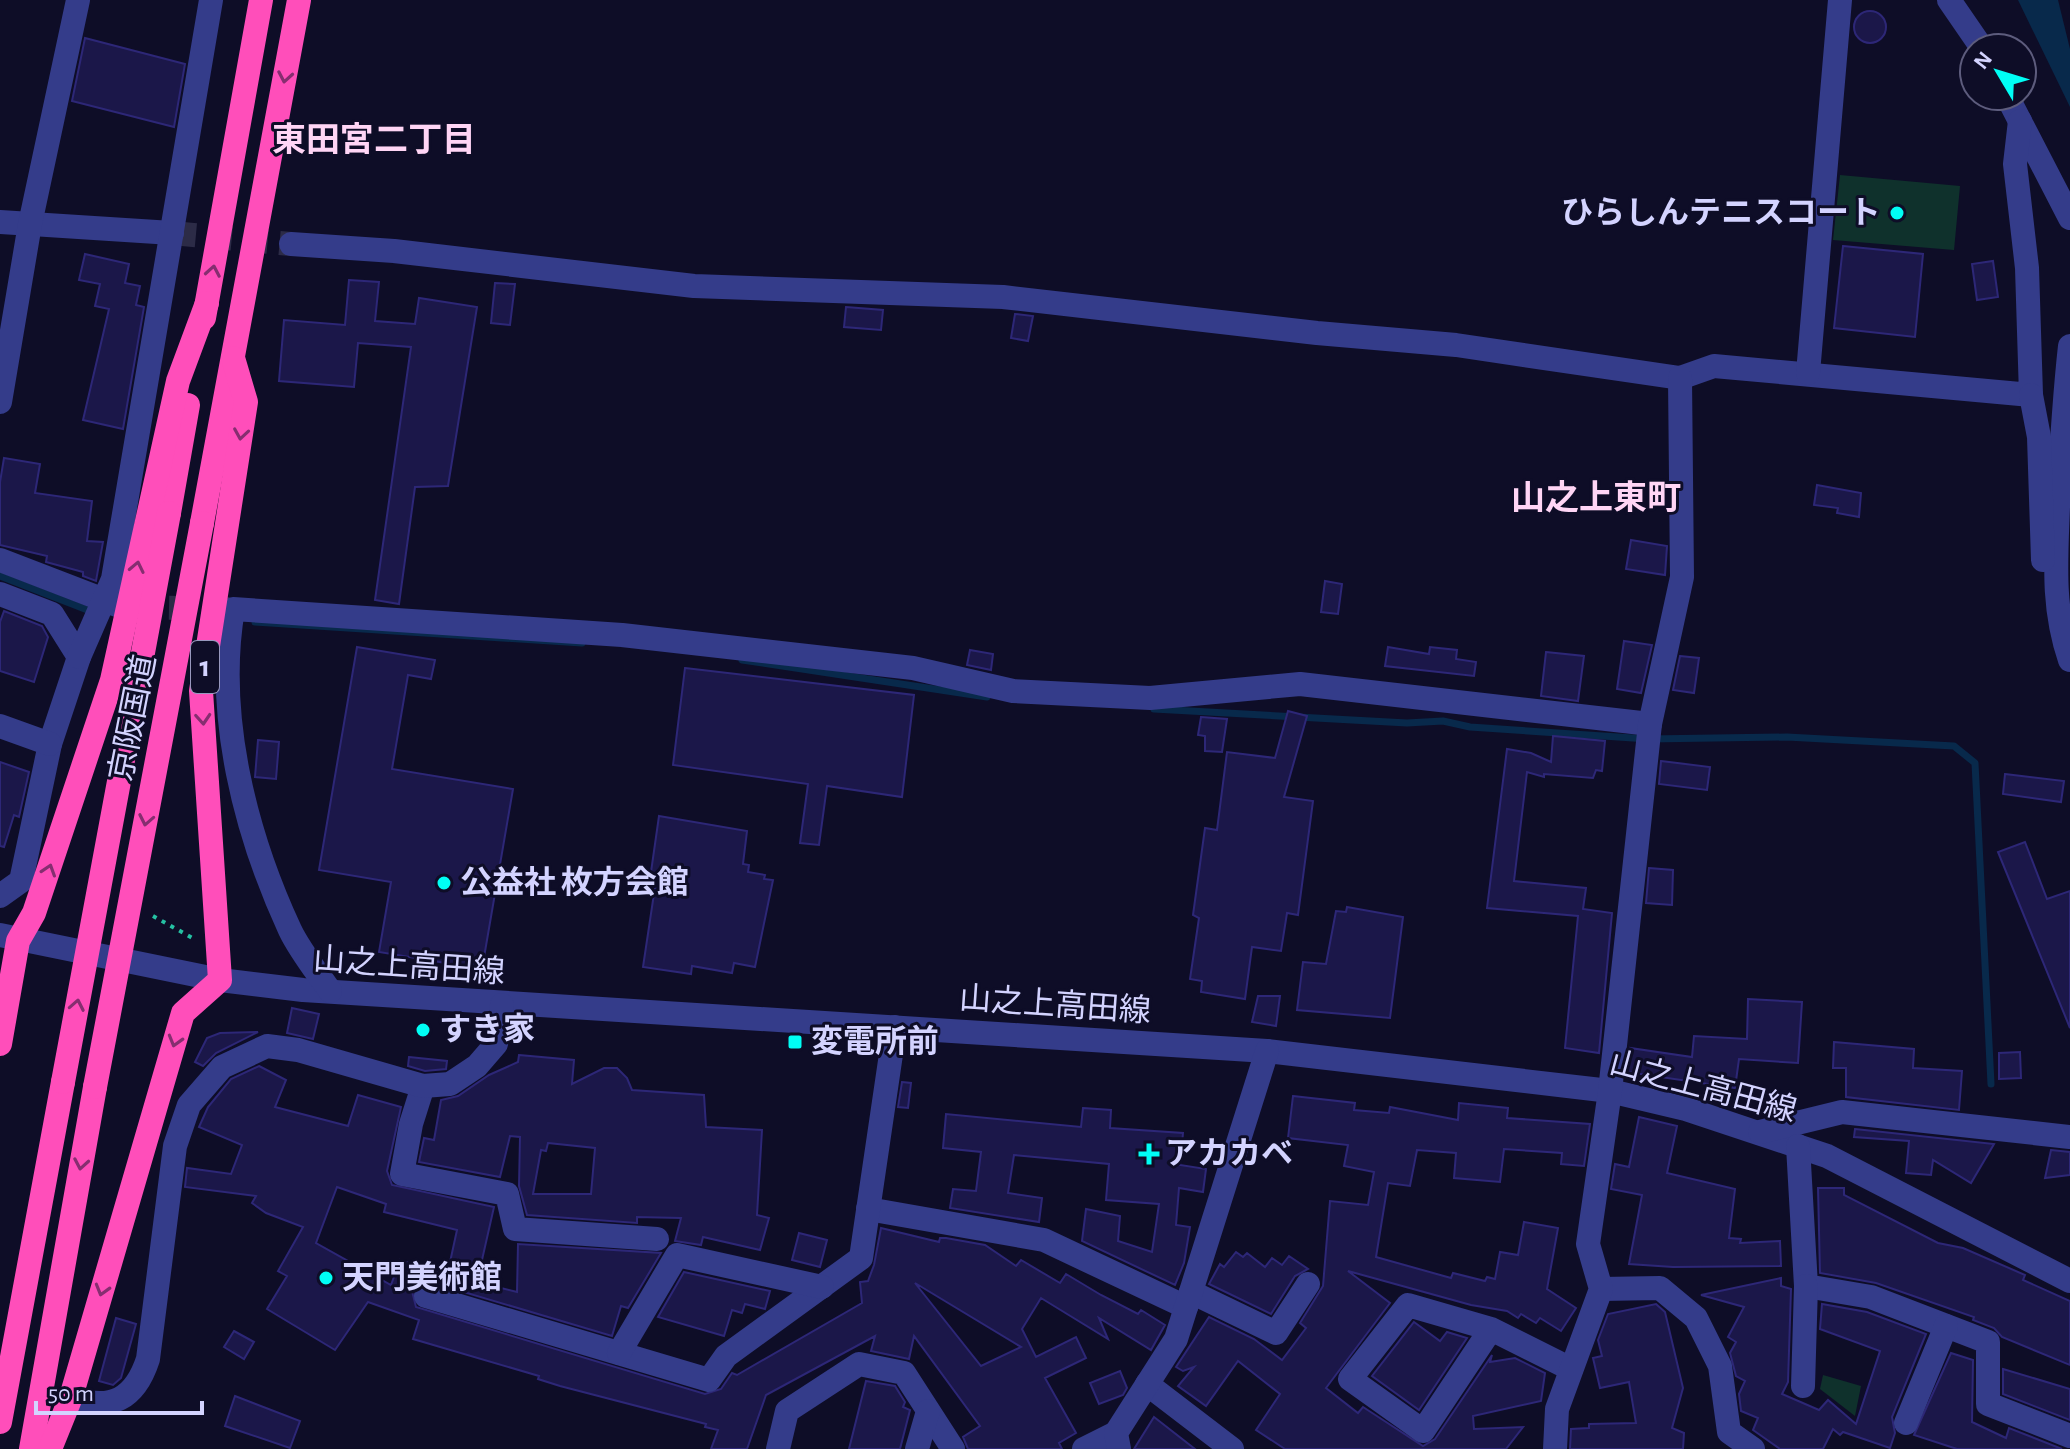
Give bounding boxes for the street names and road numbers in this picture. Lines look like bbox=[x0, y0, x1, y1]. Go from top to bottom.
road number: 1 bbox=[191, 641, 219, 693]
street label: 京阪国道 bbox=[103, 652, 161, 784]
street label: 山之上高田線 bbox=[312, 941, 506, 989]
street label: 山之上高田線 bbox=[958, 980, 1152, 1028]
street label: 山之上高田線 bbox=[1606, 1045, 1800, 1127]

